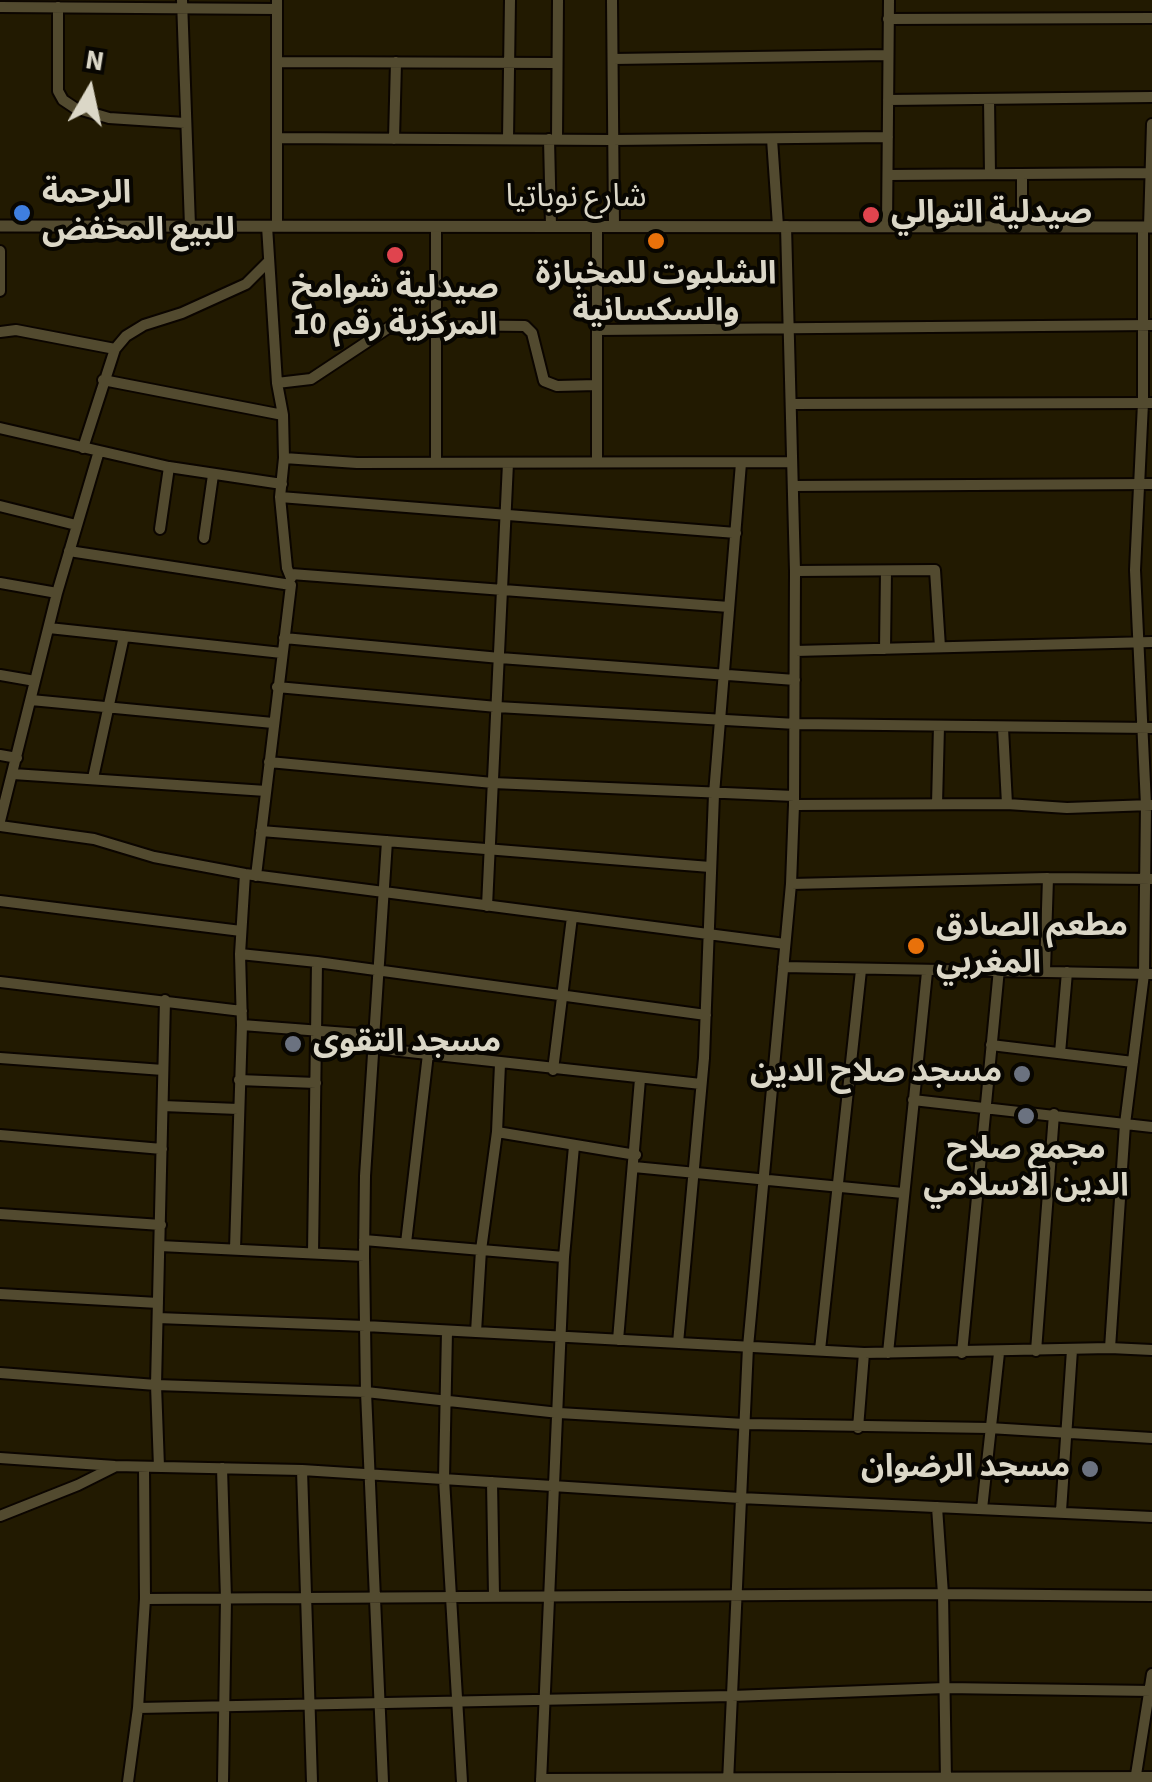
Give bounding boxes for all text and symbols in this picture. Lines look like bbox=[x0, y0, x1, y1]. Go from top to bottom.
text: N bbox=[82, 39, 107, 82]
north arrow bbox=[40, 40, 140, 140]
place label: الرحمة للبيع المخفض bbox=[42, 176, 235, 251]
street label: شارع نوباتيا bbox=[505, 180, 647, 218]
place label: صيدلية التوالي bbox=[891, 196, 1092, 234]
marker: الرحمة للبيع المخفض bbox=[11, 202, 33, 224]
marker: صيدلية التوالي bbox=[860, 204, 882, 226]
marker: الشلبوت للمخبازة والسكسانية bbox=[645, 230, 667, 252]
marker: صيدلية شوامخ المركزية رقم 10 bbox=[384, 244, 406, 266]
place label: الشلبوت للمخبازة والسكسانية bbox=[536, 257, 776, 332]
place label: صيدلية شوامخ المركزية رقم 10 bbox=[291, 271, 499, 346]
place label: مطعم الصادق المغربي bbox=[936, 909, 1128, 984]
marker: مطعم الصادق المغربي bbox=[905, 935, 927, 957]
place label: مسجد التقوى bbox=[313, 1025, 501, 1063]
marker: مسجد التقوى bbox=[282, 1033, 304, 1055]
place label: مسجد صلاح الدين bbox=[750, 1055, 1002, 1093]
marker: مسجد صلاح الدين bbox=[1011, 1063, 1033, 1085]
marker: مجمع صلاح الدين الاسلامي bbox=[1015, 1105, 1037, 1127]
place label: مجمع صلاح الدين الاسلامي bbox=[923, 1132, 1129, 1207]
place label: مسجد الرضوان bbox=[861, 1450, 1070, 1488]
marker: مسجد الرضوان bbox=[1079, 1458, 1101, 1480]

